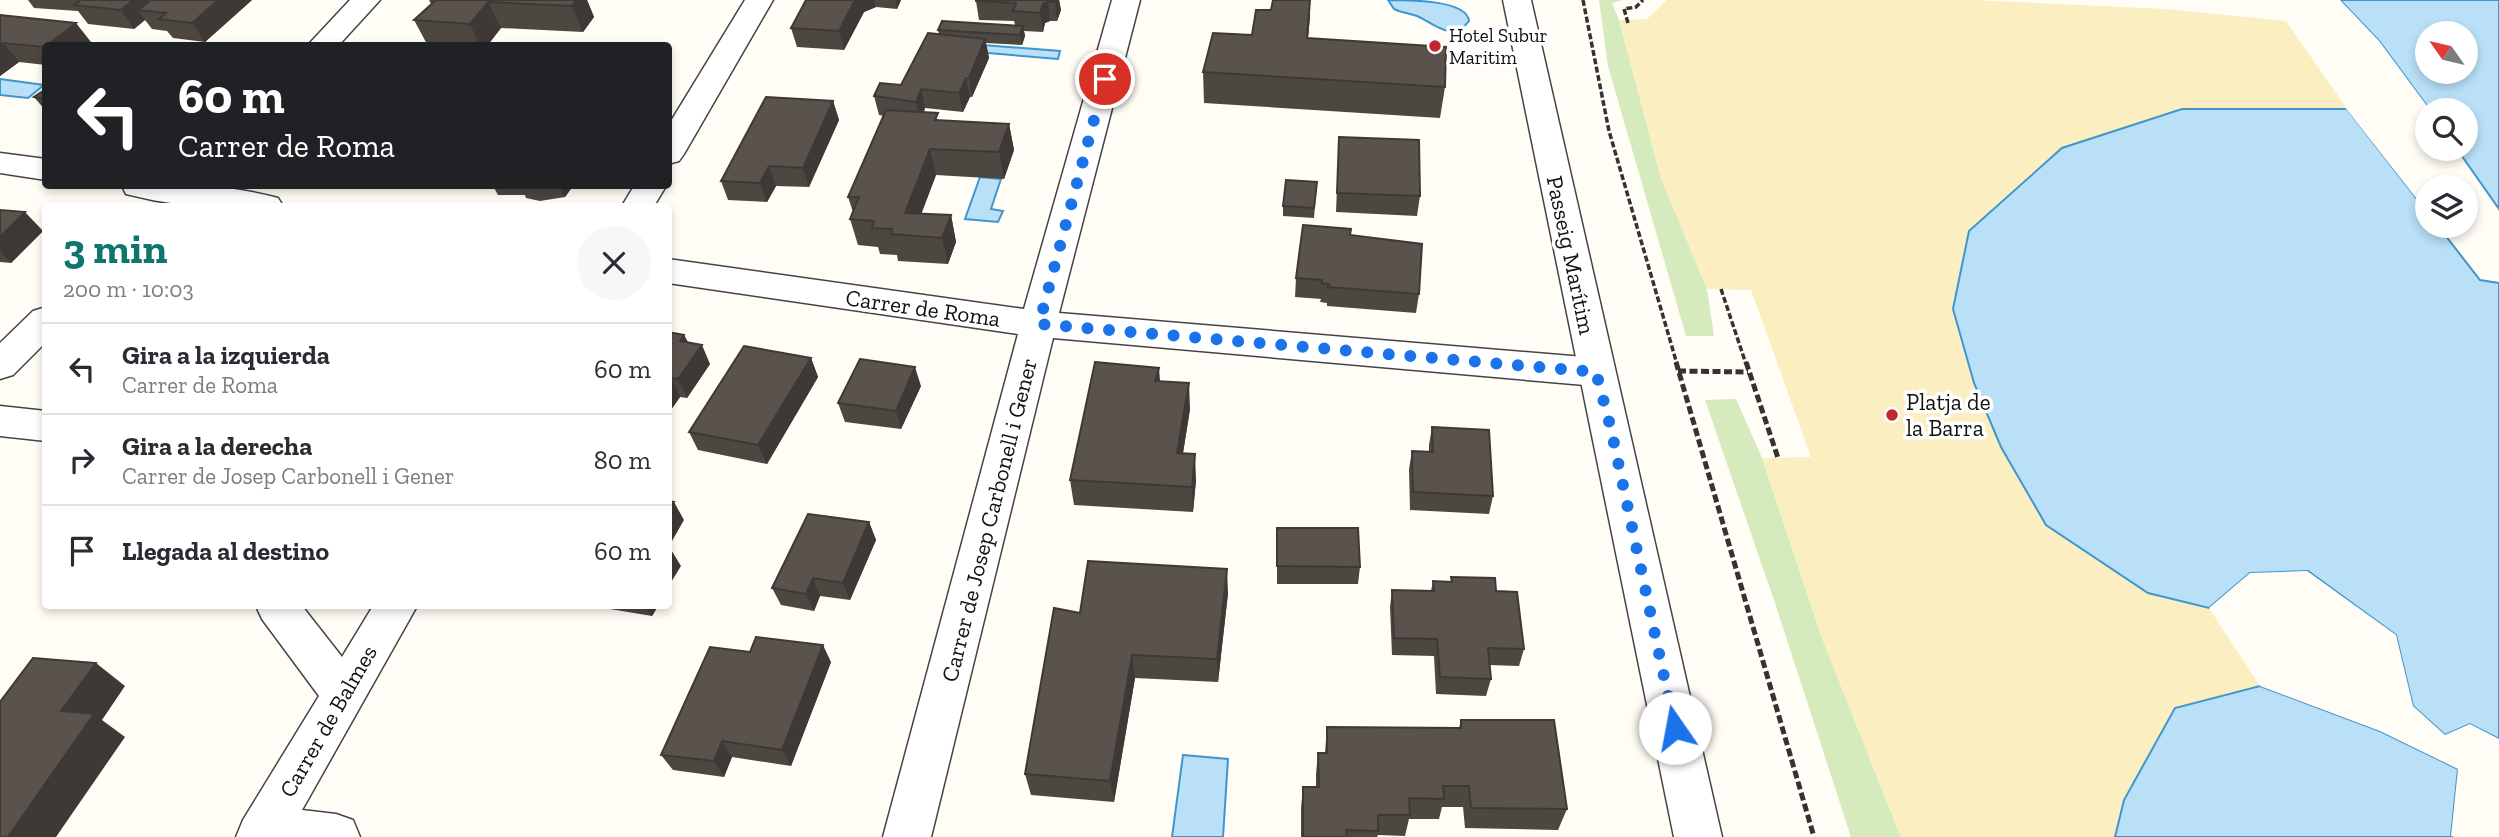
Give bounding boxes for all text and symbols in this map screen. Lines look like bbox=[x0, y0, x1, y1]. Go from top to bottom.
north arrow bbox=[2415, 21, 2478, 84]
map controls bbox=[2415, 21, 2478, 238]
place label: Hotel Subur Maritim bbox=[1449, 24, 1548, 69]
marker: Hotel Subur Maritim bbox=[1427, 38, 1443, 54]
pin bbox=[1075, 49, 1135, 109]
icon: arrive bbox=[1086, 60, 1124, 98]
text: 60 m bbox=[178, 67, 285, 126]
icon: left bbox=[63, 70, 154, 161]
button: search bbox=[2415, 98, 2478, 161]
text: Carrer de Roma bbox=[178, 127, 395, 165]
street label: Passeig Marítim bbox=[1541, 173, 1602, 337]
button: layers bbox=[2415, 175, 2478, 238]
text: 3 min bbox=[63, 223, 168, 274]
button: close bbox=[577, 226, 651, 300]
text: 200 m · 10:03 bbox=[63, 275, 194, 303]
street label: Carrer de Roma bbox=[844, 283, 1002, 333]
text: Gira a la izquierda bbox=[122, 339, 330, 371]
icon: left bbox=[63, 350, 101, 388]
text: 60 m bbox=[594, 353, 651, 385]
street label: Carrer de Josep Carbonell i Gener bbox=[935, 355, 1043, 685]
text: Carrer de Roma bbox=[122, 371, 278, 399]
place label: Platja de la Barra bbox=[1906, 388, 1991, 442]
marker: Platja de la Barra bbox=[1884, 407, 1900, 423]
text: Gira a la derecha bbox=[122, 430, 312, 462]
icon: right bbox=[63, 441, 101, 479]
text: 80 m bbox=[594, 444, 651, 476]
text: Carrer de Josep Carbonell i Gener bbox=[122, 462, 454, 490]
icon: arrive bbox=[63, 532, 101, 570]
text: Llegada al destino bbox=[122, 535, 329, 567]
text: 60 m bbox=[594, 535, 651, 567]
street label: Carrer de Balmes bbox=[273, 640, 383, 802]
position arrow bbox=[1638, 691, 1712, 765]

